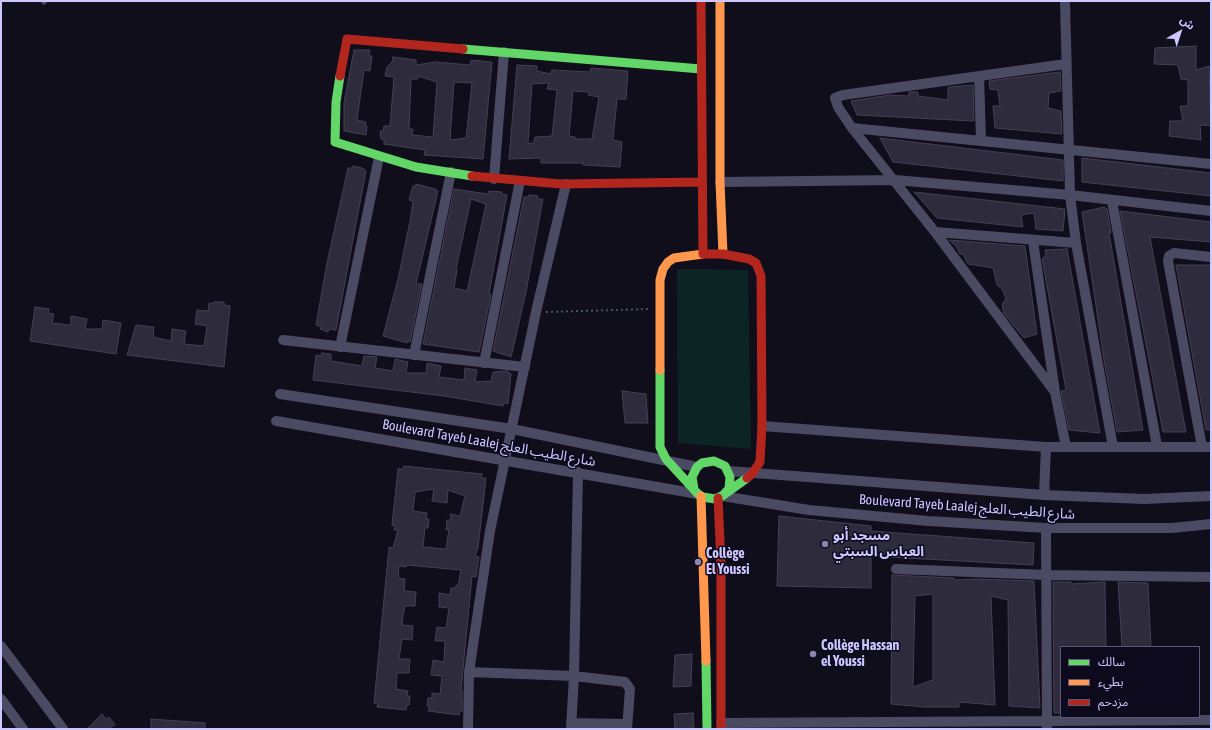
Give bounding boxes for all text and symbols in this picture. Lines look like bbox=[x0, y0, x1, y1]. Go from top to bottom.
north arrow bbox=[1160, 12, 1200, 52]
text: ش bbox=[1178, 13, 1197, 32]
street label: Boulevard Tayeb Laalej شارع الطيب العلج bbox=[381, 416, 597, 470]
street label: Boulevard Tayeb Laalej شارع الطيب العلج bbox=[858, 491, 1076, 523]
place label: مسجد أبو العباس السبتي bbox=[833, 528, 924, 560]
marker: مسجد أبو العباس السبتي bbox=[820, 539, 830, 549]
place label: Collège El Youssi bbox=[706, 546, 749, 578]
marker: Collège El Youssi bbox=[693, 557, 703, 567]
place label: Collège Hassan el Youssi bbox=[821, 638, 899, 670]
legend bbox=[1060, 646, 1200, 718]
marker: Collège Hassan el Youssi bbox=[808, 649, 818, 659]
text: سالك bbox=[1098, 655, 1125, 669]
text: بطيء bbox=[1098, 675, 1124, 689]
text: مزدحم bbox=[1098, 695, 1128, 709]

